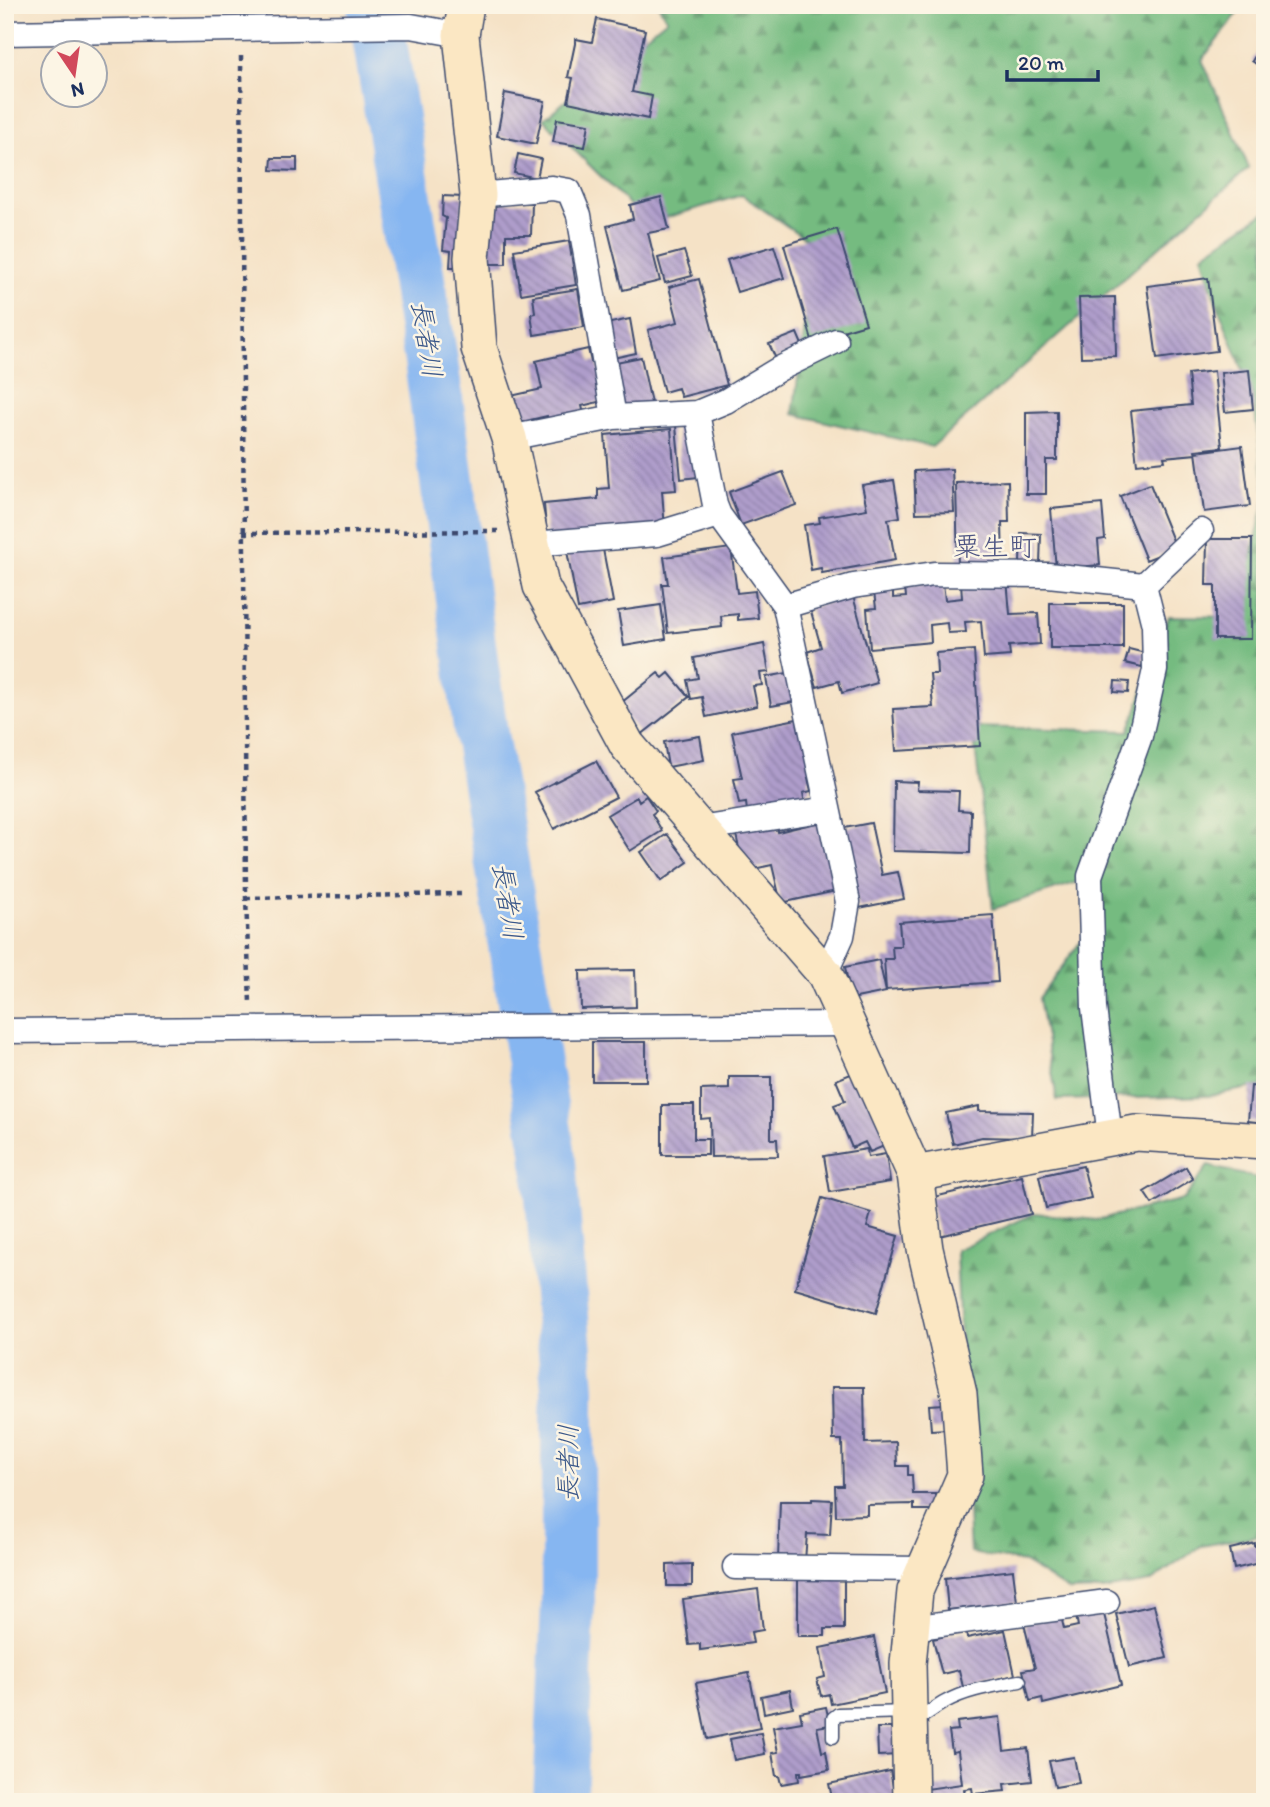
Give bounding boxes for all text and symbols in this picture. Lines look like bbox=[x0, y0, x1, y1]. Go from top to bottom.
north arrow bbox=[38, 38, 108, 108]
scale bar bbox=[1007, 38, 1098, 82]
text: 20 m bbox=[1018, 50, 1065, 75]
text: N bbox=[69, 77, 87, 103]
water label: 長者川 bbox=[405, 298, 449, 380]
district label: 粟生町 bbox=[953, 529, 1037, 563]
water label: 長者川 bbox=[486, 860, 530, 942]
water label: 長者川 bbox=[552, 1424, 584, 1502]

